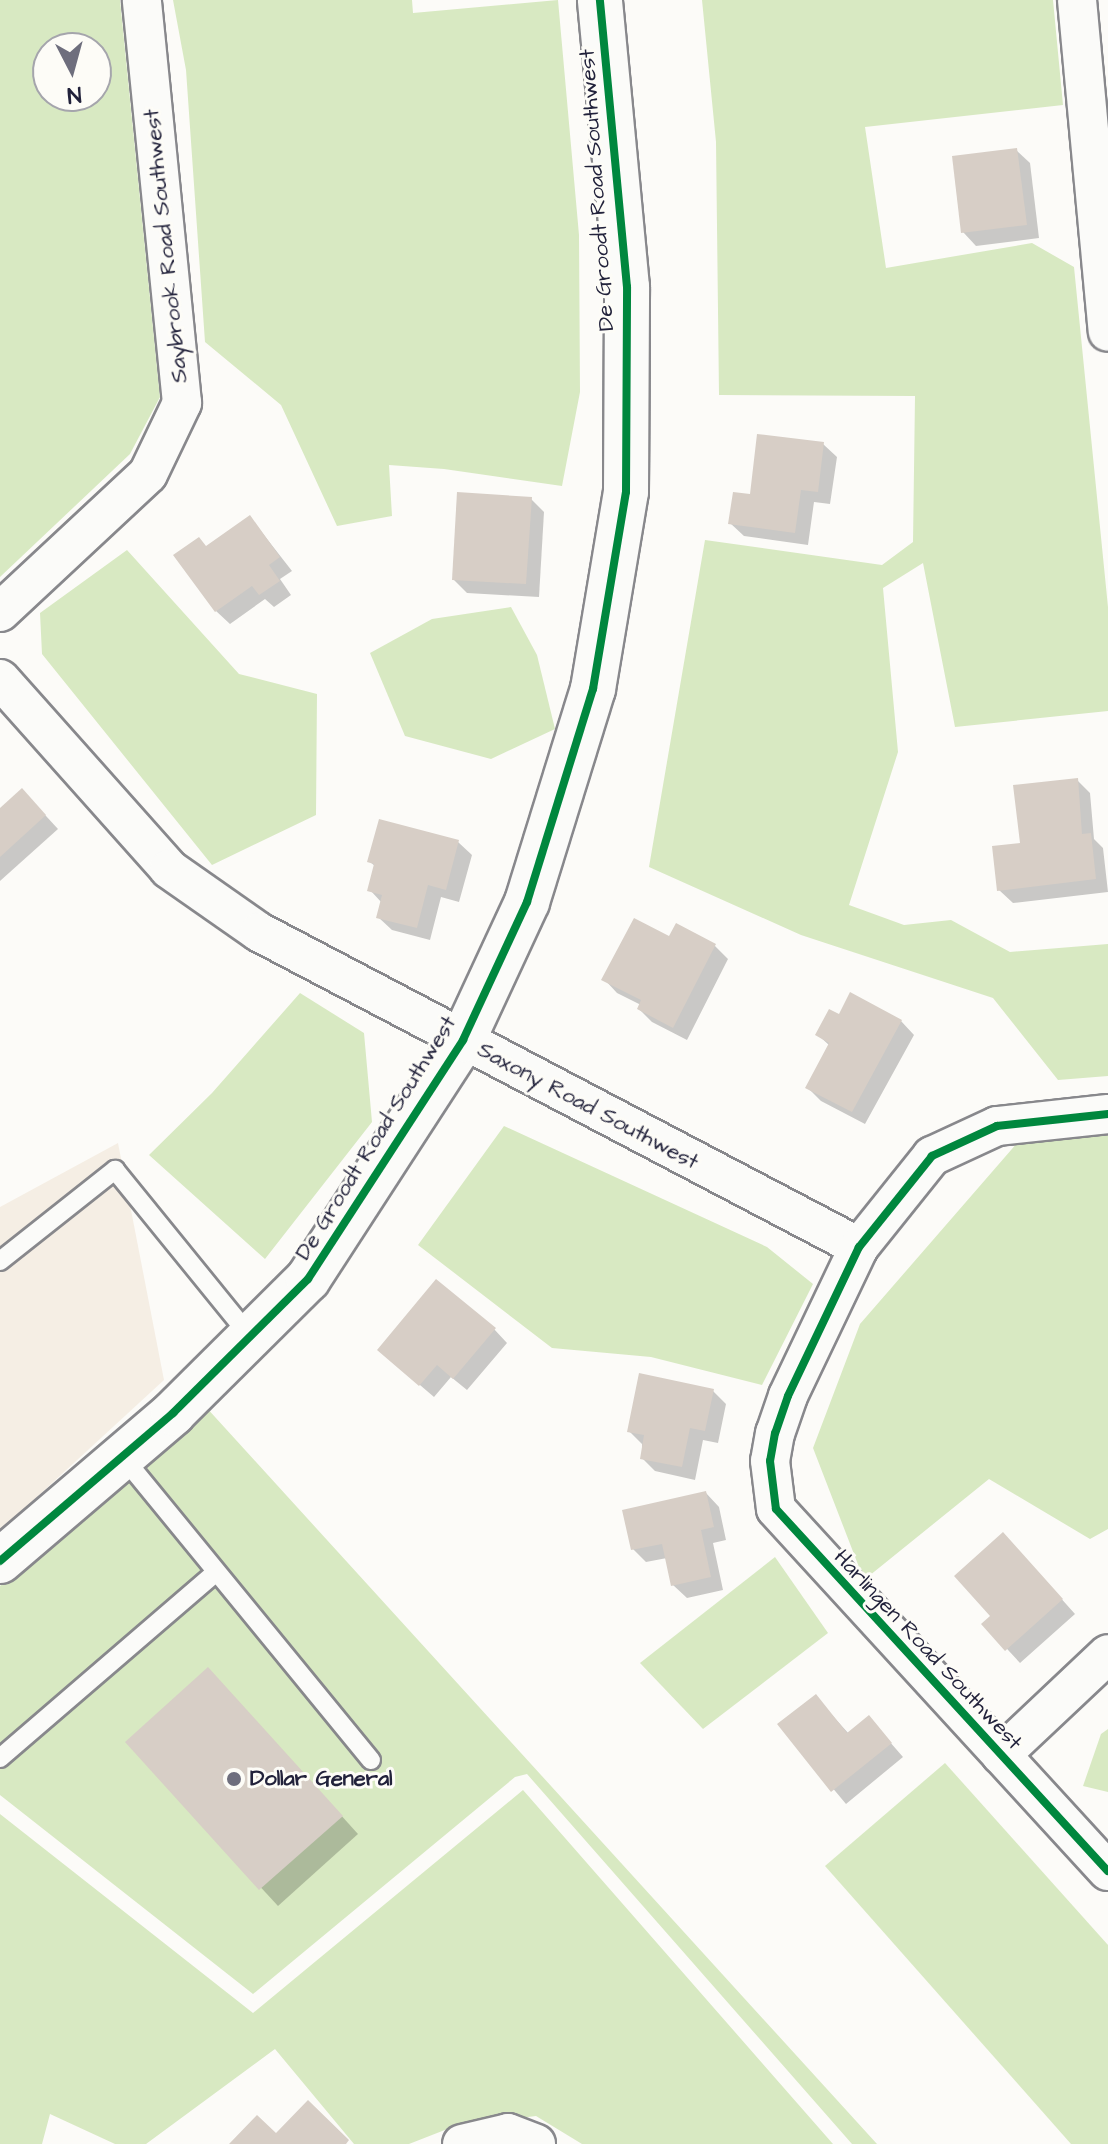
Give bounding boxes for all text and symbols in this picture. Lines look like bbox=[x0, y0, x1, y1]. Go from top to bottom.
north arrow bbox=[32, 32, 112, 112]
street label: De Groodt Road Southwest bbox=[574, 48, 620, 332]
text: N bbox=[66, 78, 83, 111]
street label: Saybrook Road Southwest bbox=[138, 108, 194, 384]
street label: De Groodt Road Southwest bbox=[290, 1011, 462, 1265]
street label: Saxony Road Southwest bbox=[473, 1037, 703, 1175]
street label: Harlingen Road Southwest bbox=[828, 1544, 1028, 1756]
place label: Dollar General bbox=[250, 1766, 393, 1792]
marker: Dollar General bbox=[225, 1770, 243, 1788]

